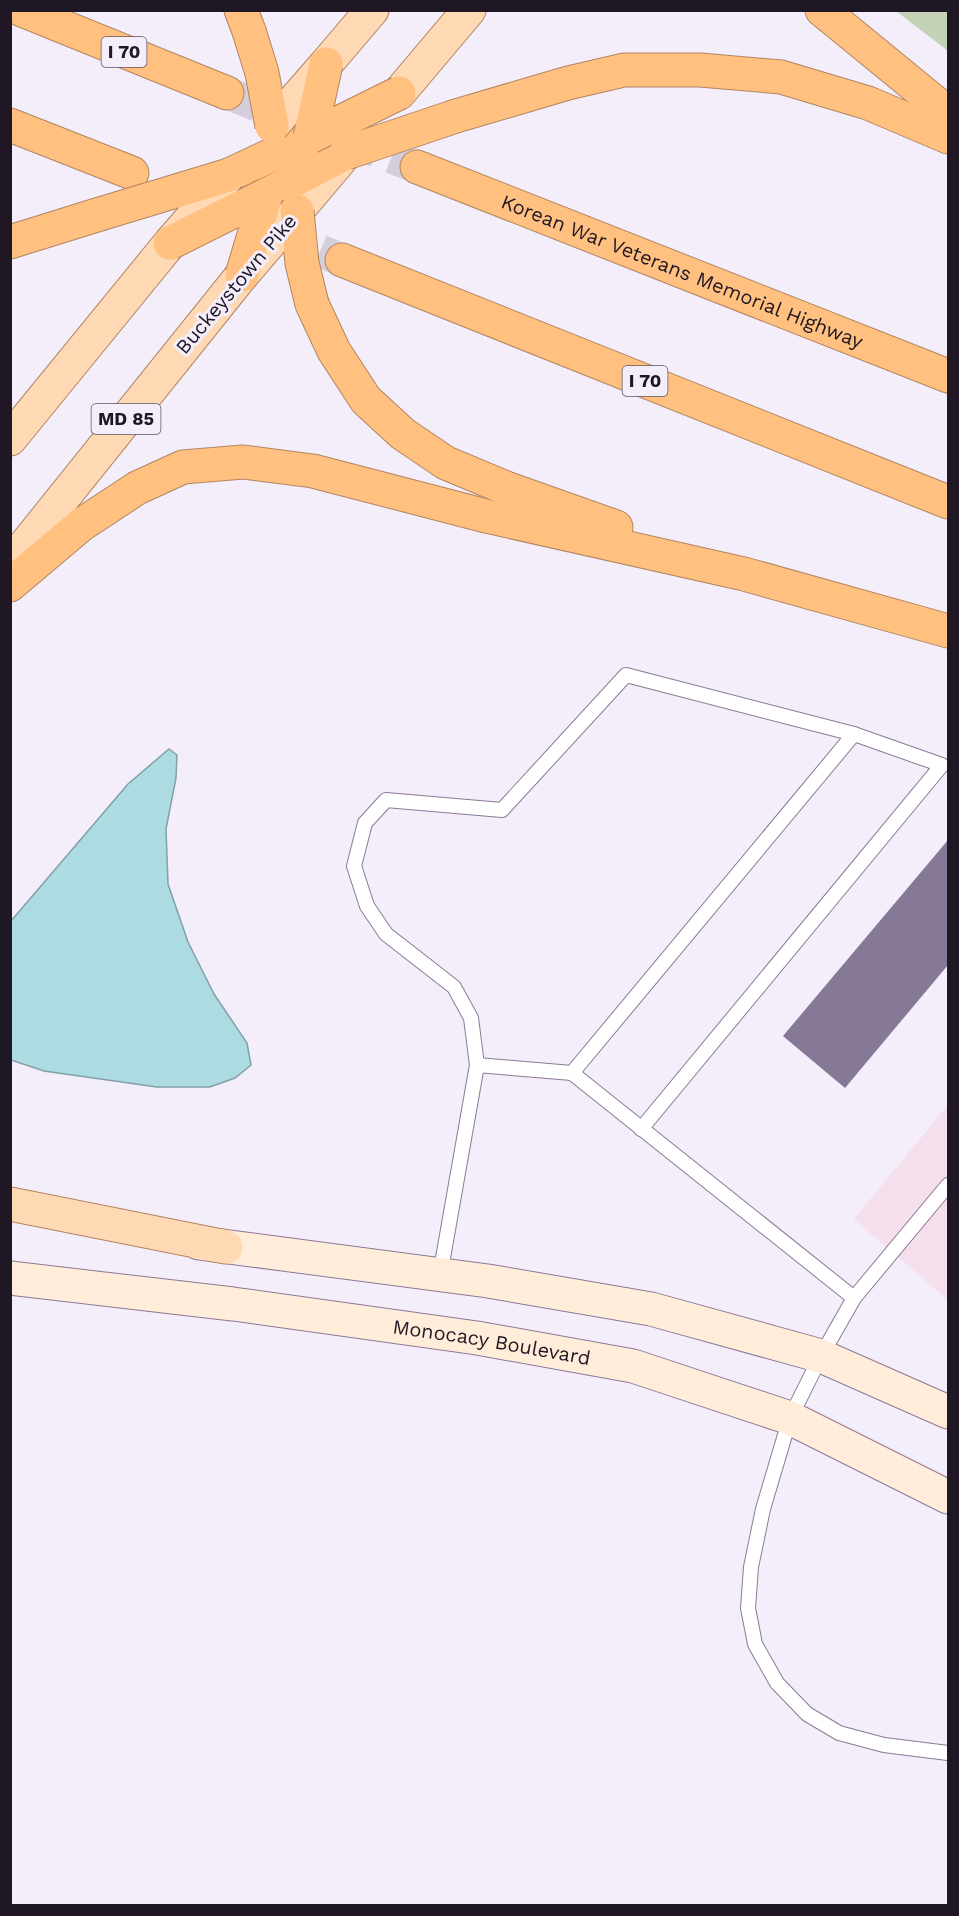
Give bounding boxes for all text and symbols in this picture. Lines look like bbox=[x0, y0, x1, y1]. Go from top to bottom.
road number: I 70 bbox=[102, 37, 146, 67]
street label: Korean War Veterans Memorial Highway bbox=[498, 189, 867, 354]
street label: Buckeystown Pike bbox=[170, 209, 302, 359]
road number: I 70 bbox=[622, 366, 668, 396]
road number: MD 85 bbox=[92, 404, 160, 434]
street label: Monocacy Boulevard bbox=[391, 1314, 592, 1370]

